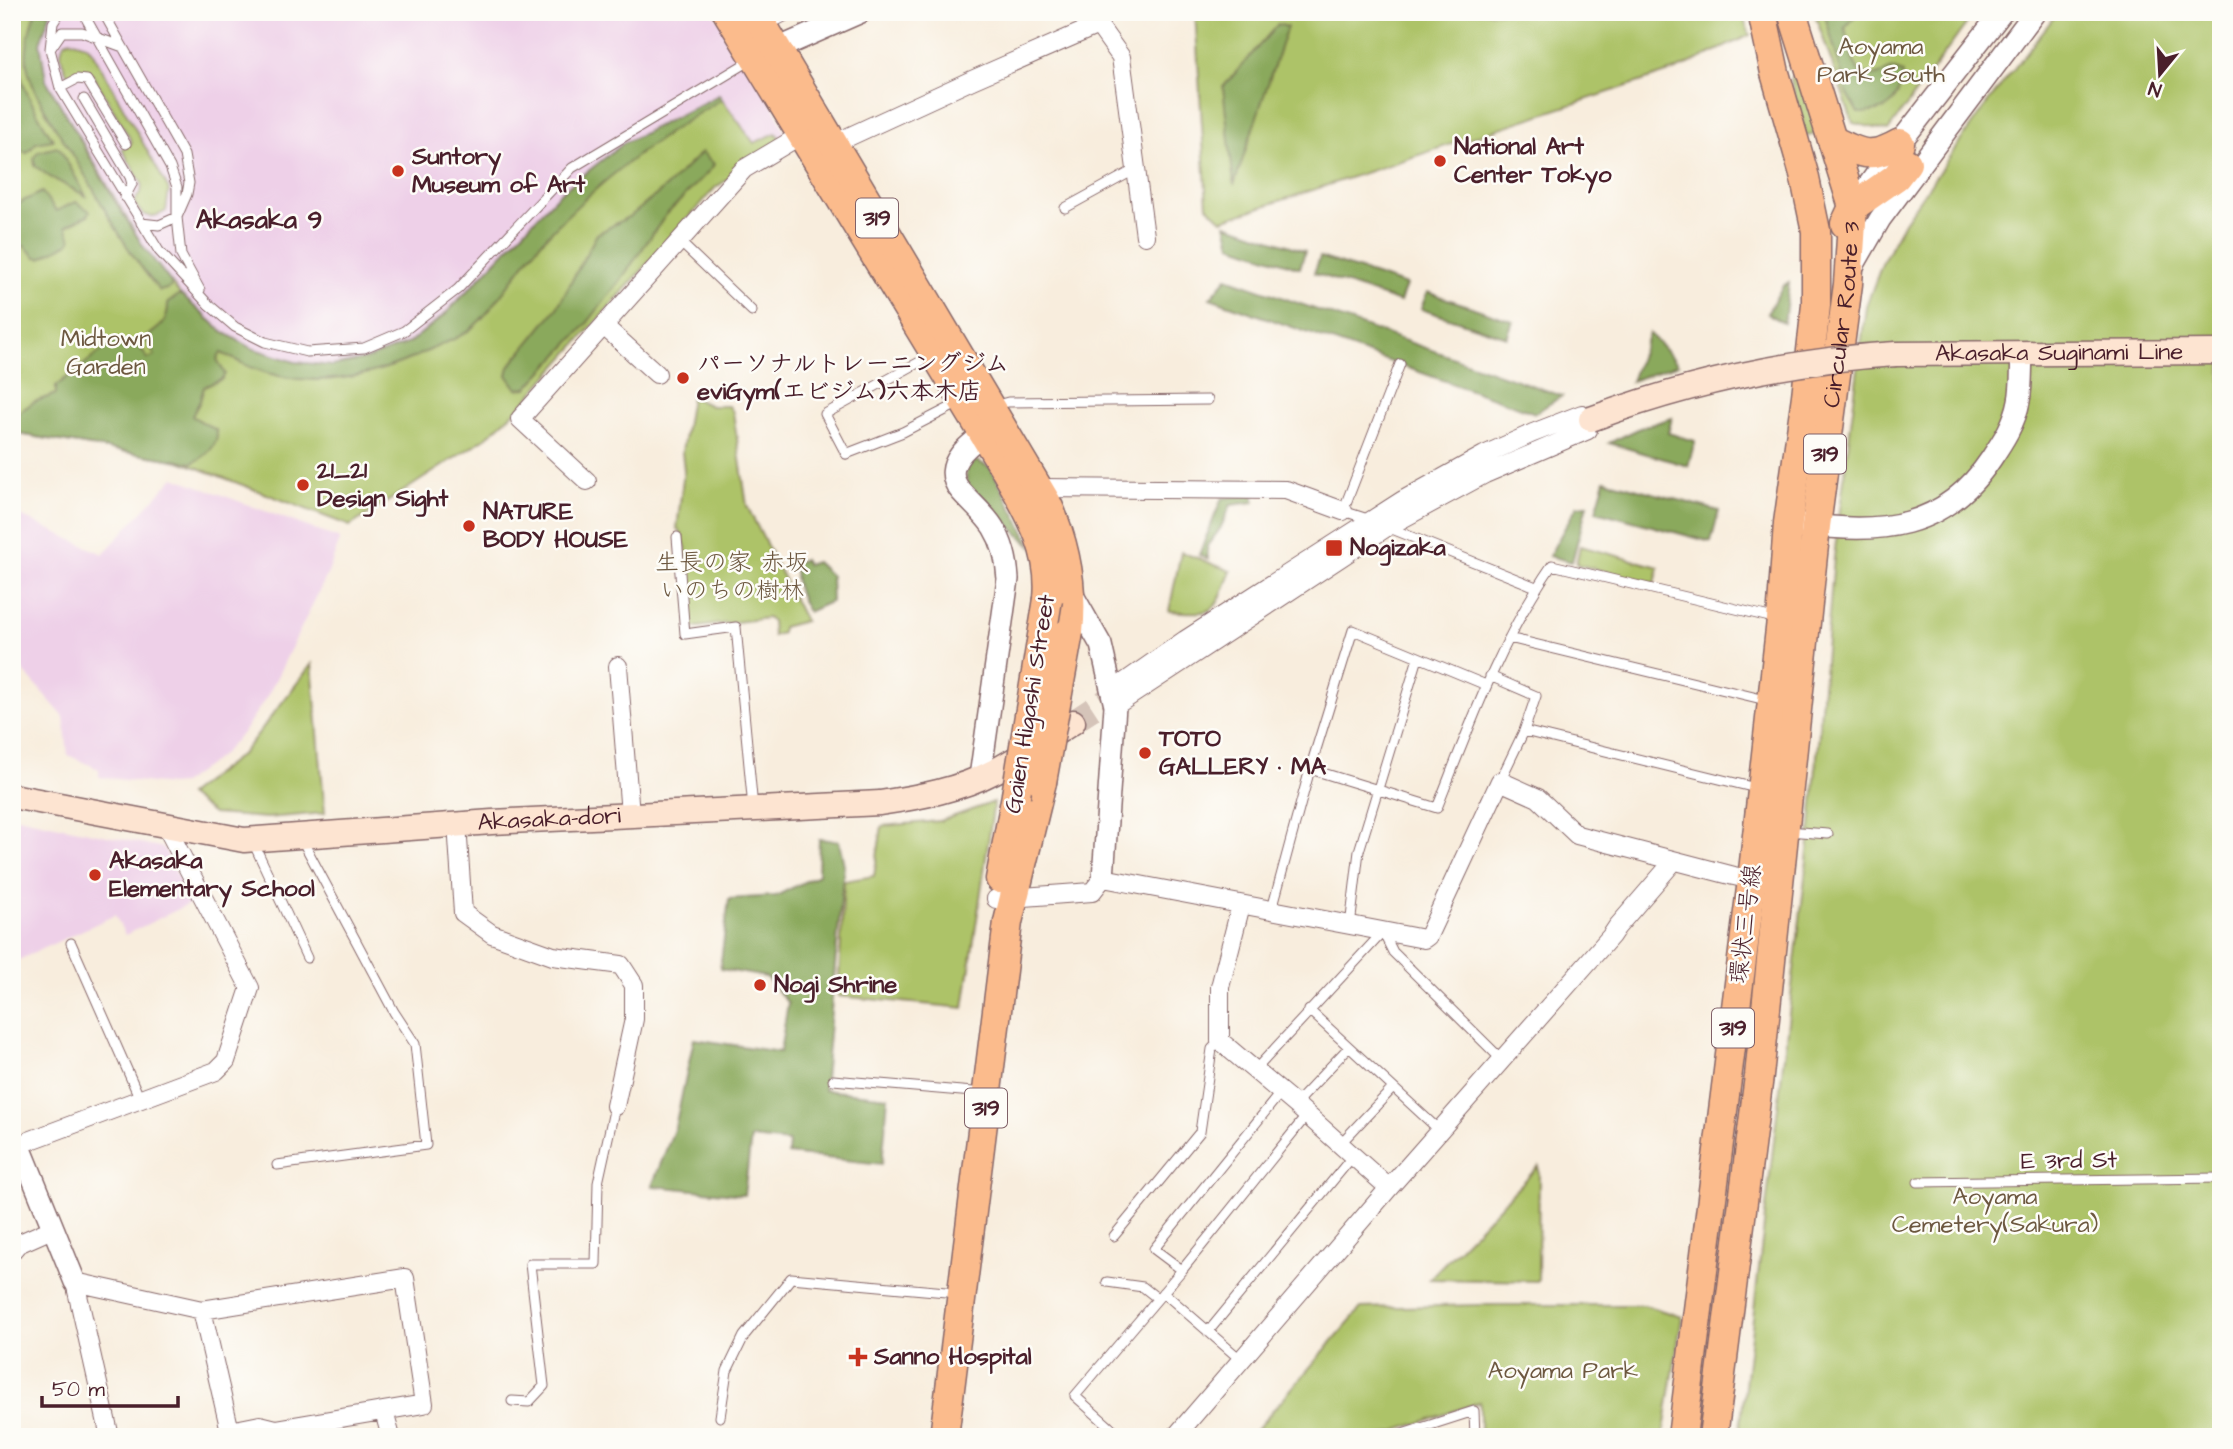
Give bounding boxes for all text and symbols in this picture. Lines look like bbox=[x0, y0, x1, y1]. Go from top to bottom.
park label: Aoyama Park South bbox=[1817, 30, 1945, 92]
north arrow bbox=[2124, 38, 2194, 108]
text: N bbox=[2145, 74, 2165, 103]
place label: National Art Center Tokyo bbox=[1454, 130, 1612, 194]
place label: Suntory Museum of Art bbox=[411, 140, 586, 202]
marker: National Art Center Tokyo bbox=[1432, 153, 1448, 169]
marker: Suntory Museum of Art bbox=[390, 163, 406, 179]
road number: 319 bbox=[856, 198, 898, 238]
district label: Akasaka 9 bbox=[196, 202, 322, 238]
street label: Circular Route 3 bbox=[1815, 220, 1869, 410]
park label: Midtown Garden bbox=[61, 322, 151, 384]
street label: Akasaka Suginami Line bbox=[1935, 335, 2183, 371]
place label: パーソナルトレーニングジム eviGym(エビジム)六本木店 bbox=[697, 347, 1009, 411]
marker: パーソナルトレーニングジム eviGym(エビジム)六本木店 bbox=[675, 370, 691, 386]
road number: 319 bbox=[1804, 435, 1846, 474]
place label: 21_21 Design Sight bbox=[316, 454, 449, 517]
marker: 21_21 Design Sight bbox=[295, 477, 311, 493]
place label: NATURE BODY HOUSE bbox=[483, 495, 629, 557]
marker: NATURE BODY HOUSE bbox=[461, 518, 477, 534]
place label: Nogizaka bbox=[1350, 531, 1446, 566]
marker: Nogizaka bbox=[1324, 538, 1344, 558]
park label: 生長の家 赤坂 いのちの樹林 bbox=[655, 546, 809, 608]
street label: Gaien Higashi Street bbox=[996, 592, 1065, 816]
place label: TOTO GALLERY · MA bbox=[1158, 722, 1327, 784]
marker: TOTO GALLERY · MA bbox=[1137, 745, 1153, 761]
street label: Akasaka-dori bbox=[476, 799, 622, 840]
place label: Akasaka Elementary School bbox=[109, 844, 315, 908]
street label: 環状三号線 bbox=[1722, 862, 1770, 986]
marker: Akasaka Elementary School bbox=[87, 867, 103, 883]
place label: Nogi Shrine bbox=[774, 968, 897, 1003]
marker: Nogi Shrine bbox=[752, 977, 768, 993]
road number: 319 bbox=[1712, 1009, 1754, 1048]
road number: 319 bbox=[965, 1088, 1007, 1128]
street label: E 3rd St bbox=[2021, 1143, 2118, 1179]
park label: Aoyama Cemetery(Sakura) bbox=[1892, 1180, 2098, 1243]
place label: Sanno Hospital bbox=[873, 1340, 1032, 1374]
marker: Sanno Hospital bbox=[848, 1347, 868, 1367]
park label: Aoyama Park bbox=[1488, 1354, 1638, 1389]
scale bar bbox=[42, 1365, 178, 1409]
text: 50 m bbox=[52, 1375, 106, 1404]

